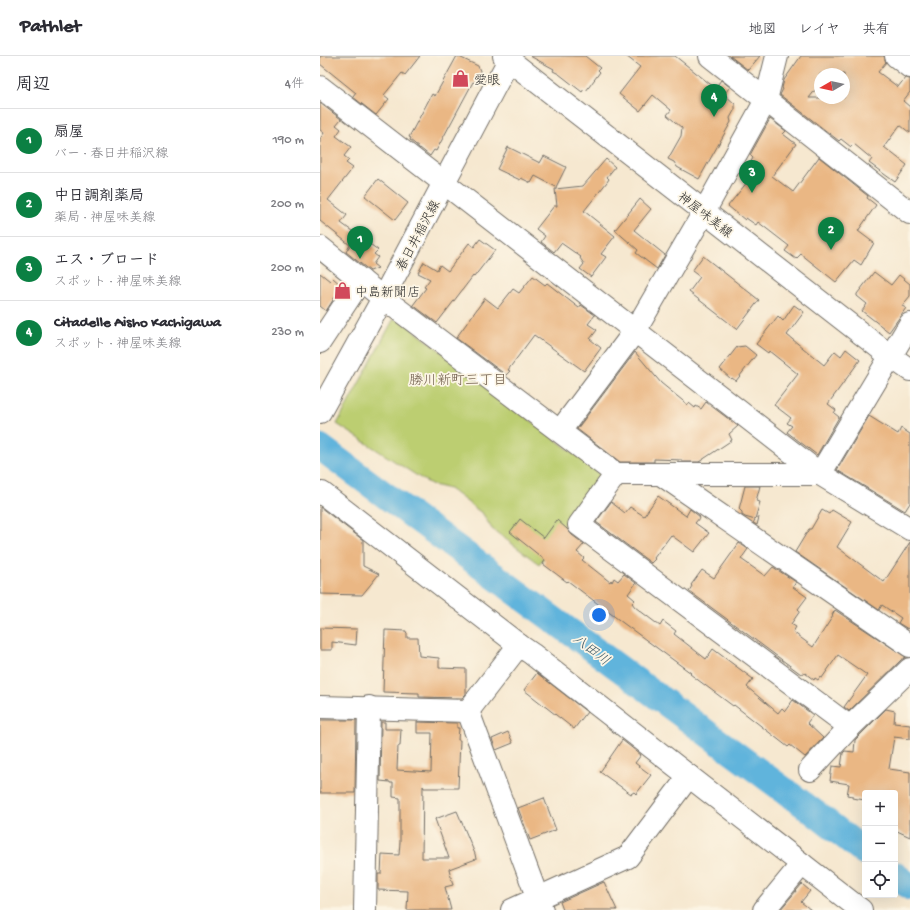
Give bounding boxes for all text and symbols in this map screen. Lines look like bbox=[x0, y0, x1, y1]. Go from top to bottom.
text: Pathlet bbox=[20, 16, 81, 39]
text: 地図 bbox=[749, 22, 777, 39]
text: レイヤ bbox=[799, 22, 840, 39]
text: 共有 bbox=[862, 22, 890, 39]
north arrow bbox=[814, 68, 850, 104]
shop icon: 愛眼 bbox=[451, 69, 471, 89]
place label: 愛眼 bbox=[474, 74, 500, 89]
text: 周辺 bbox=[16, 76, 50, 96]
text: 4件 bbox=[285, 77, 304, 92]
pin: 4 bbox=[701, 84, 727, 117]
text: 扇屋 bbox=[54, 124, 84, 142]
text: 1 bbox=[26, 133, 32, 148]
text: 190 m bbox=[273, 133, 304, 148]
text: バー · 春日井稲沢線 bbox=[54, 147, 168, 162]
pin: 3 bbox=[739, 160, 765, 193]
text: 中日調剤薬局 bbox=[54, 188, 144, 206]
street label: 神屋味美線 bbox=[674, 189, 736, 242]
text: 2 bbox=[26, 197, 32, 212]
text: 200 m bbox=[271, 197, 304, 212]
street label: 春日井稲沢線 bbox=[394, 197, 445, 274]
text: 薬局 · 神屋味美線 bbox=[54, 211, 155, 226]
pin: 2 bbox=[818, 217, 844, 250]
pin: 1 bbox=[347, 226, 373, 259]
text: エス・ブロード bbox=[54, 252, 159, 270]
text: 3 bbox=[26, 261, 32, 276]
text: 200 m bbox=[271, 261, 304, 276]
text: スポット · 神屋味美線 bbox=[54, 275, 181, 290]
shop icon: 中島新聞店 bbox=[332, 281, 352, 301]
place label: 中島新聞店 bbox=[355, 285, 420, 301]
text: Citadelle Aisho Kachigawa bbox=[54, 314, 221, 332]
text: 4 bbox=[26, 325, 32, 340]
text: 230 m bbox=[271, 325, 304, 340]
text: スポット · 神屋味美線 bbox=[54, 337, 181, 352]
district label: 勝川新町三丁目 bbox=[409, 373, 507, 390]
your location bbox=[589, 605, 609, 625]
water label: 八田川 bbox=[569, 632, 612, 670]
map controls bbox=[862, 790, 898, 898]
button: + bbox=[862, 790, 898, 826]
button: − bbox=[862, 826, 898, 862]
button: locate bbox=[862, 862, 898, 898]

